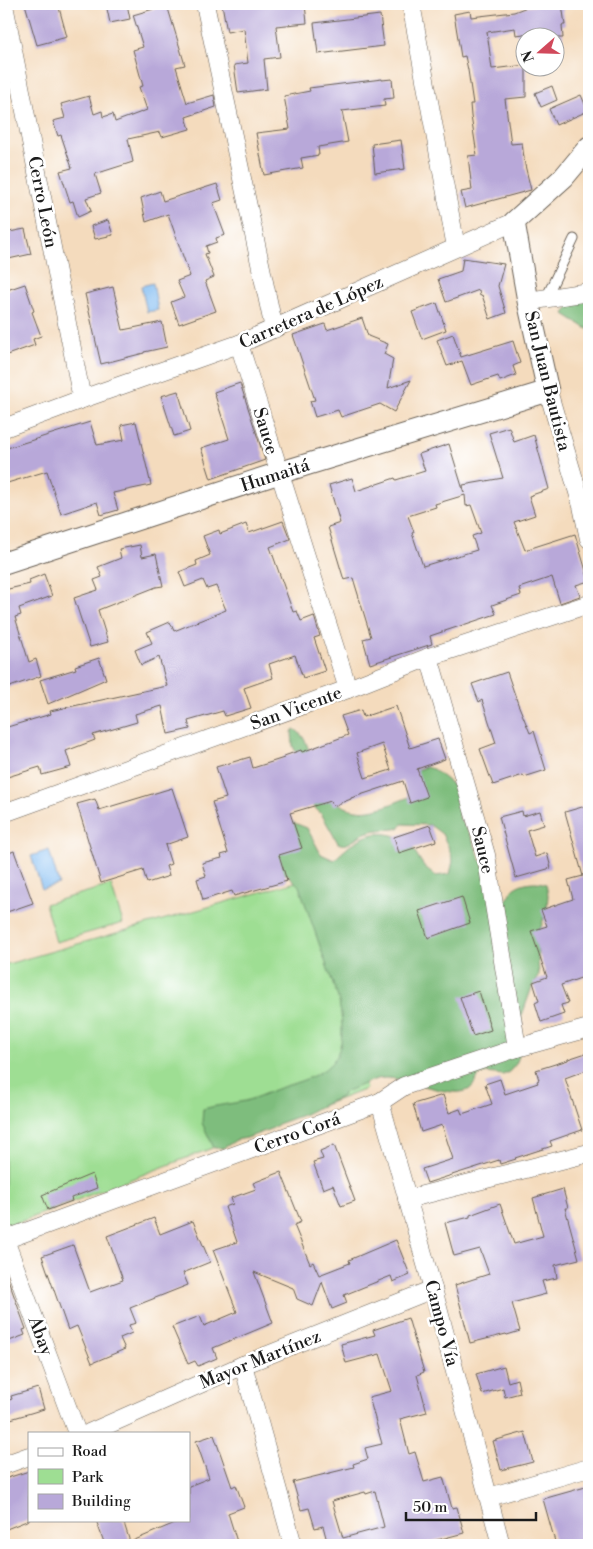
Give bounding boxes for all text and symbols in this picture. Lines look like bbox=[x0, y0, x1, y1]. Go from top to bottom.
north arrow bbox=[516, 28, 566, 78]
text: N bbox=[518, 48, 539, 64]
street label: Cerro León bbox=[22, 154, 63, 250]
street label: Carretera de López bbox=[236, 270, 387, 355]
street label: San Juan Bautista bbox=[519, 309, 576, 454]
street label: Sauce bbox=[248, 405, 284, 457]
street label: Humaitá bbox=[238, 453, 313, 497]
street label: San Vicente bbox=[247, 681, 345, 736]
street label: Sauce bbox=[466, 824, 499, 876]
street label: Cerro Corá bbox=[251, 1107, 344, 1160]
street label: Campo Vía bbox=[419, 1278, 464, 1370]
street label: Abay bbox=[23, 1313, 58, 1359]
street label: Mayor Martínez bbox=[196, 1325, 324, 1394]
legend bbox=[28, 1432, 190, 1522]
text: Road bbox=[72, 1442, 107, 1461]
text: Park bbox=[72, 1468, 104, 1487]
scale bar bbox=[406, 1489, 536, 1521]
text: Building bbox=[71, 1492, 131, 1511]
text: 50 m bbox=[413, 1498, 447, 1517]

